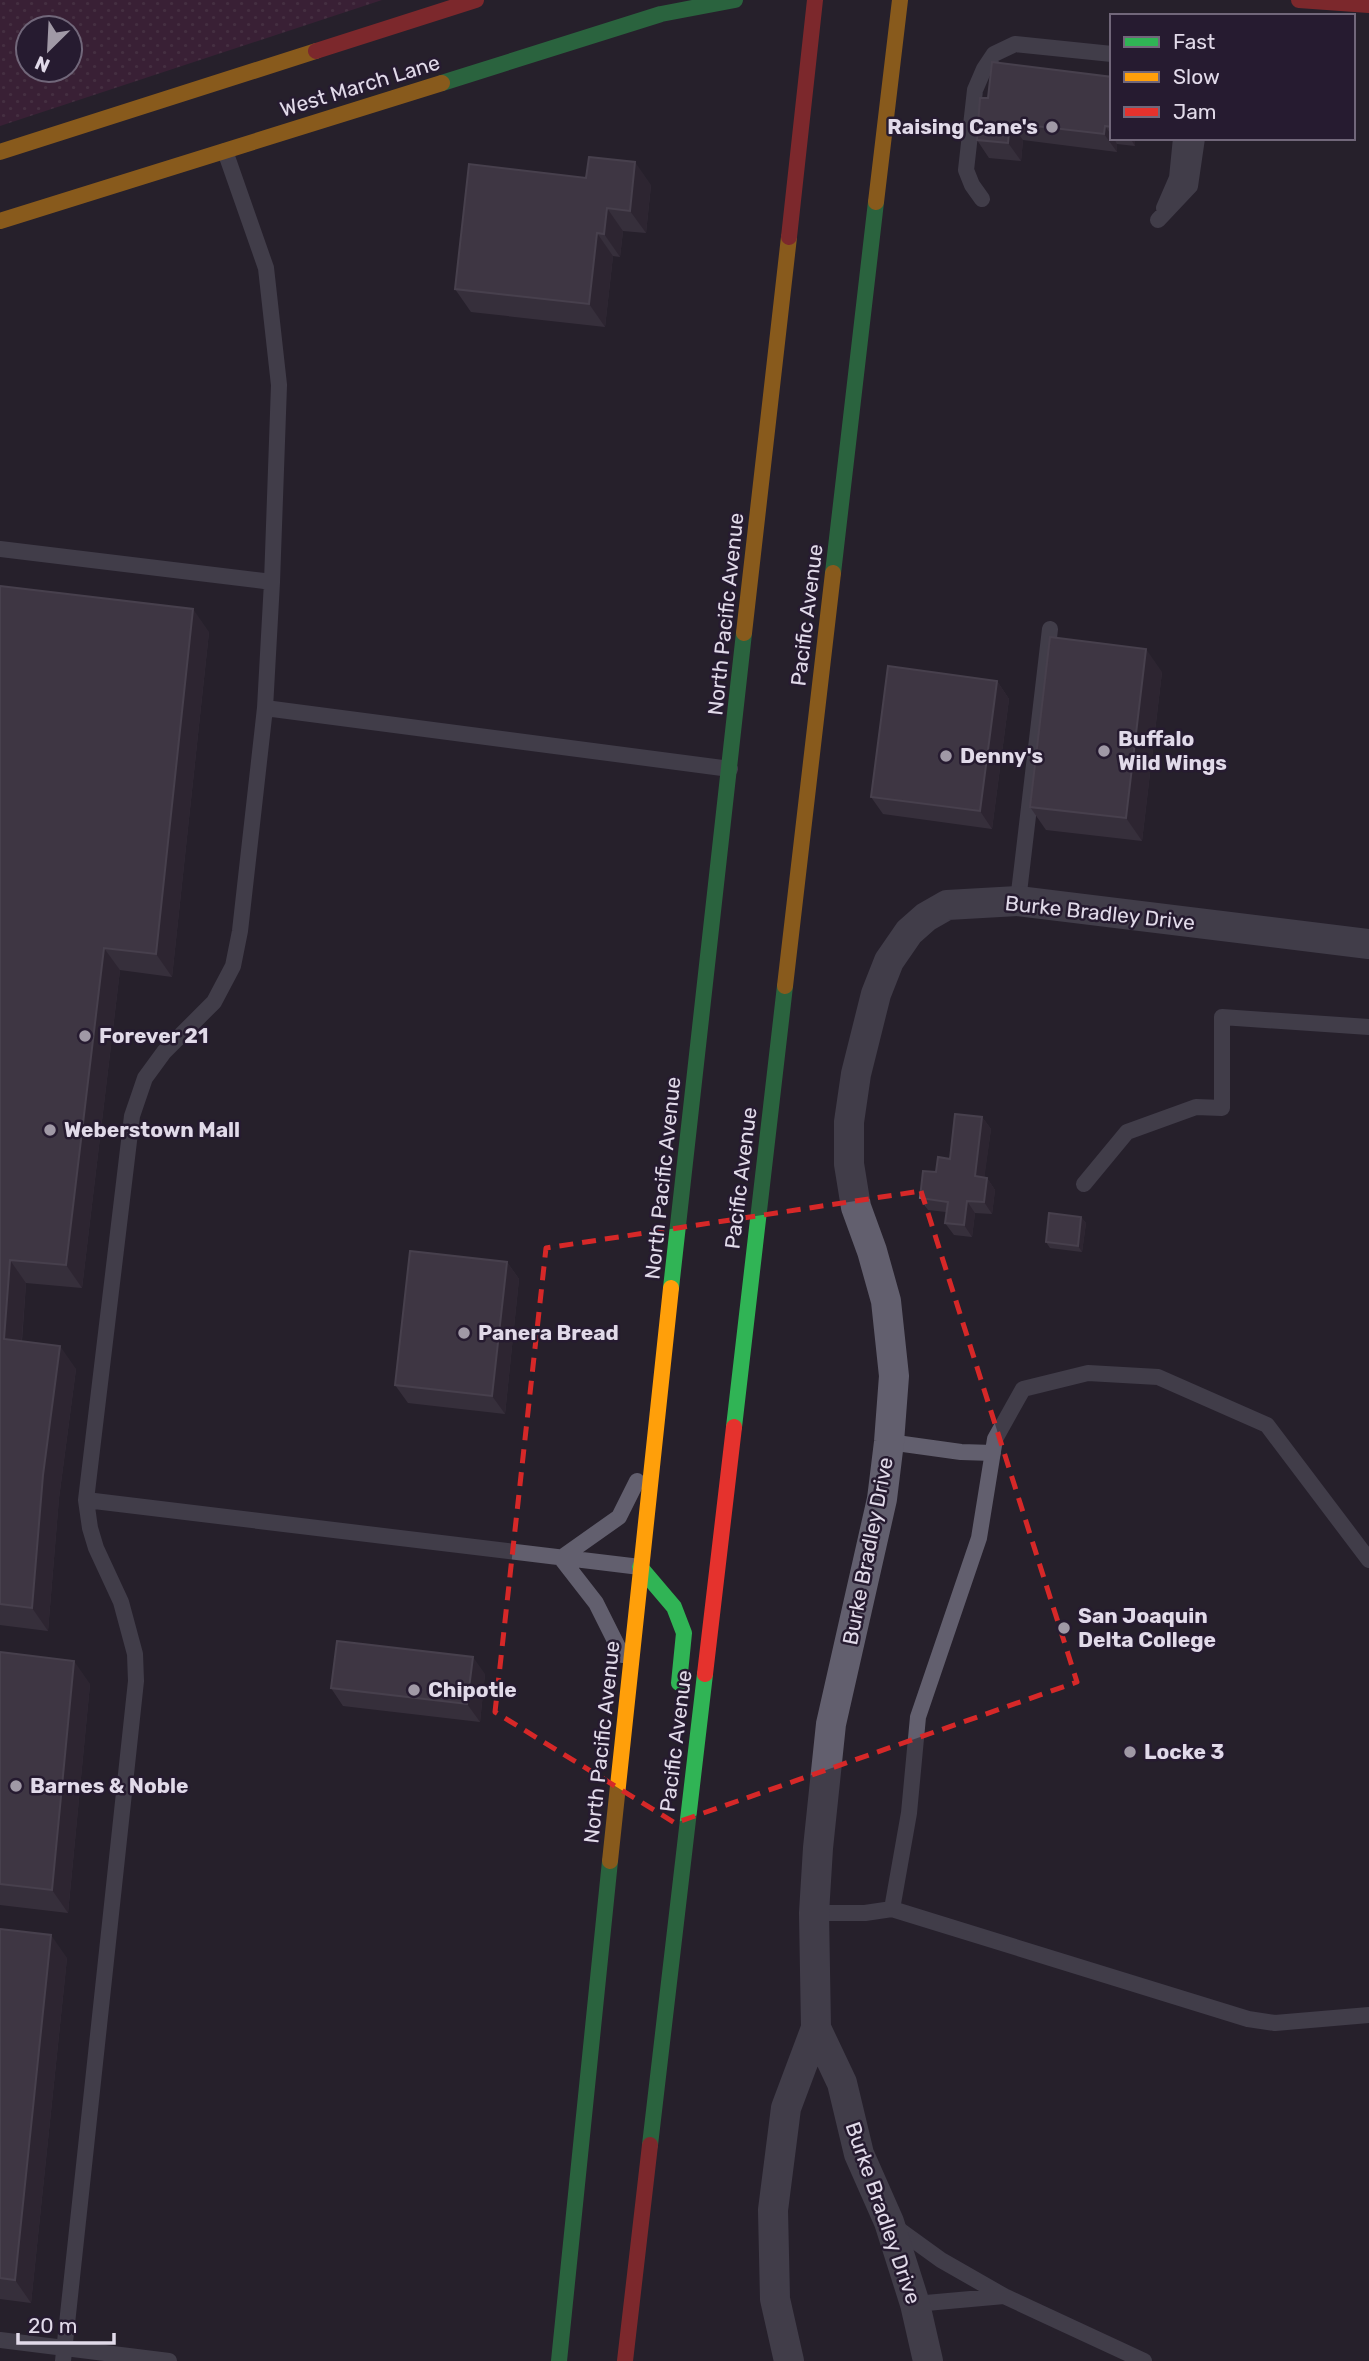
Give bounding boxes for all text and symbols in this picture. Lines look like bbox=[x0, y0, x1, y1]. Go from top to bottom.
north arrow bbox=[14, 14, 84, 84]
legend bbox=[1110, 14, 1355, 140]
text: Fast bbox=[1173, 29, 1215, 54]
street label: West March Lane bbox=[277, 49, 443, 122]
text: N bbox=[31, 51, 53, 77]
text: Slow bbox=[1173, 64, 1220, 89]
text: Jam bbox=[1173, 99, 1217, 124]
place label: Raising Cane's bbox=[887, 114, 1038, 139]
marker: Raising Cane's bbox=[1044, 119, 1060, 135]
street label: North Pacific Avenue bbox=[702, 511, 749, 716]
street label: Pacific Avenue bbox=[785, 543, 828, 687]
place label: Buffalo Wild Wings bbox=[1118, 726, 1227, 775]
place label: Denny's bbox=[960, 743, 1043, 768]
marker: Buffalo Wild Wings bbox=[1096, 743, 1112, 759]
marker: Denny's bbox=[938, 748, 954, 764]
street label: Burke Bradley Drive bbox=[1004, 890, 1196, 935]
place label: Forever 21 bbox=[99, 1023, 208, 1048]
marker: Forever 21 bbox=[77, 1028, 93, 1044]
street label: North Pacific Avenue bbox=[639, 1075, 686, 1280]
street label: Pacific Avenue bbox=[719, 1106, 762, 1250]
place label: Weberstown Mall bbox=[64, 1117, 240, 1142]
marker: Weberstown Mall bbox=[42, 1122, 58, 1138]
place label: Panera Bread bbox=[478, 1320, 619, 1345]
marker: Panera Bread bbox=[456, 1325, 472, 1341]
street label: Burke Bradley Drive bbox=[837, 1455, 898, 1647]
place label: San Joaquin Delta College bbox=[1078, 1603, 1216, 1652]
marker: San Joaquin Delta College bbox=[1056, 1620, 1072, 1636]
street label: North Pacific Avenue bbox=[578, 1639, 625, 1844]
street label: Pacific Avenue bbox=[654, 1669, 697, 1813]
place label: Chipotle bbox=[428, 1677, 517, 1702]
marker: Chipotle bbox=[406, 1682, 422, 1698]
place label: Locke 3 bbox=[1144, 1739, 1224, 1764]
marker: Locke 3 bbox=[1122, 1744, 1138, 1760]
place label: Barnes & Noble bbox=[30, 1773, 189, 1798]
marker: Barnes & Noble bbox=[8, 1778, 24, 1794]
street label: Burke Bradley Drive bbox=[841, 2118, 926, 2307]
scale bar bbox=[18, 2302, 114, 2346]
text: 20 m bbox=[28, 2313, 77, 2338]

